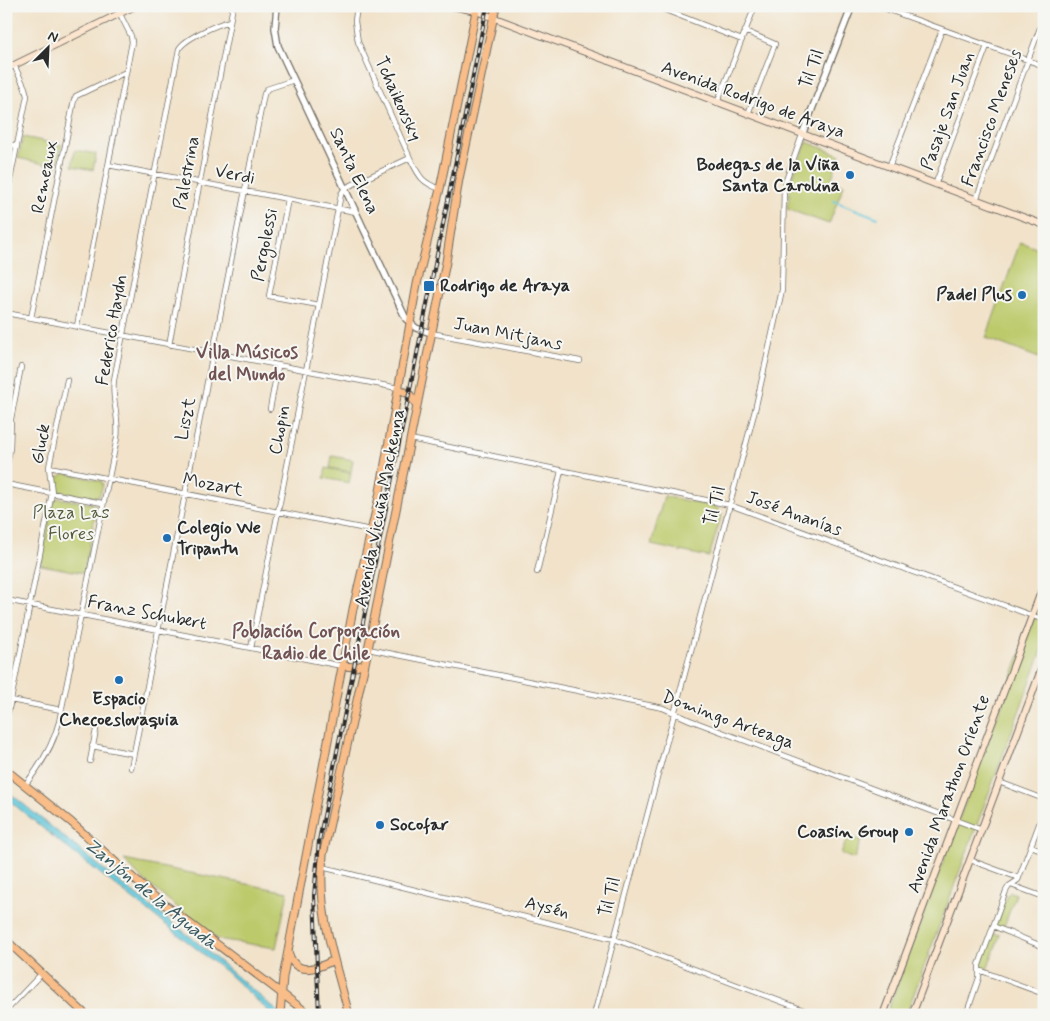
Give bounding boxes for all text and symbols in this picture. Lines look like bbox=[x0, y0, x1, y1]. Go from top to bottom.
north arrow bbox=[22, 22, 72, 72]
text: N bbox=[45, 27, 61, 47]
street label: Til Til bbox=[794, 46, 830, 92]
street label: Francisco Meneses bbox=[956, 46, 1028, 190]
street label: Pasaje San Juan bbox=[915, 48, 981, 174]
street label: Tchaikovsky bbox=[369, 53, 427, 145]
street label: Avenida Rodrigo de Araya bbox=[658, 56, 848, 144]
street label: Santa Elena bbox=[323, 124, 385, 218]
street label: Palestrina bbox=[168, 134, 206, 212]
street label: Remeaux bbox=[26, 138, 64, 216]
place label: Bodegas de la Viña Santa Carolina bbox=[696, 153, 840, 198]
street label: Verdi bbox=[213, 159, 257, 191]
marker: Bodegas de la Viña Santa Carolina bbox=[844, 169, 856, 181]
street label: Pergolessi bbox=[246, 206, 285, 284]
street label: Federico Haydn bbox=[90, 272, 134, 388]
place label: Rodrigo de Araya bbox=[440, 274, 570, 298]
marker: Rodrigo de Araya bbox=[422, 279, 436, 293]
place label: Padel Plus bbox=[936, 283, 1012, 307]
marker: Padel Plus bbox=[1016, 289, 1028, 301]
street label: Juan Mitjans bbox=[452, 312, 564, 356]
district label: Villa Músicos del Mundo bbox=[196, 340, 298, 387]
street label: Liszt bbox=[170, 395, 202, 442]
street label: Chopin bbox=[263, 403, 297, 457]
street label: Avenida Vicuña Mackenna bbox=[349, 407, 411, 609]
street label: Gluck bbox=[26, 422, 56, 466]
street label: Mozart bbox=[181, 467, 246, 503]
street label: Til Til bbox=[698, 483, 732, 529]
street label: José Ananías bbox=[743, 486, 845, 542]
park label: Plaza Las Flores bbox=[32, 501, 110, 546]
place label: Colegio We Tripantu bbox=[177, 516, 261, 561]
marker: Colegio We Tripantu bbox=[161, 532, 173, 544]
street label: Franz Schubert bbox=[85, 590, 209, 636]
district label: Población Corporación Radio de Chile bbox=[232, 619, 400, 666]
marker: Espacio Checoeslovaquia bbox=[113, 674, 125, 686]
street label: Domingo Arteaga bbox=[658, 685, 797, 756]
place label: Espacio Checoeslovaquia bbox=[59, 687, 179, 732]
street label: Avenida Marathon Oriente bbox=[902, 692, 996, 896]
place label: Socofar bbox=[390, 813, 449, 837]
marker: Socofar bbox=[374, 819, 386, 831]
place label: Coasin Group bbox=[797, 820, 899, 844]
marker: Coasin Group bbox=[903, 826, 915, 838]
water label: Zanjón de la Aguada bbox=[79, 832, 223, 956]
street label: Til Til bbox=[593, 874, 627, 920]
street label: Aysén bbox=[522, 891, 572, 925]

